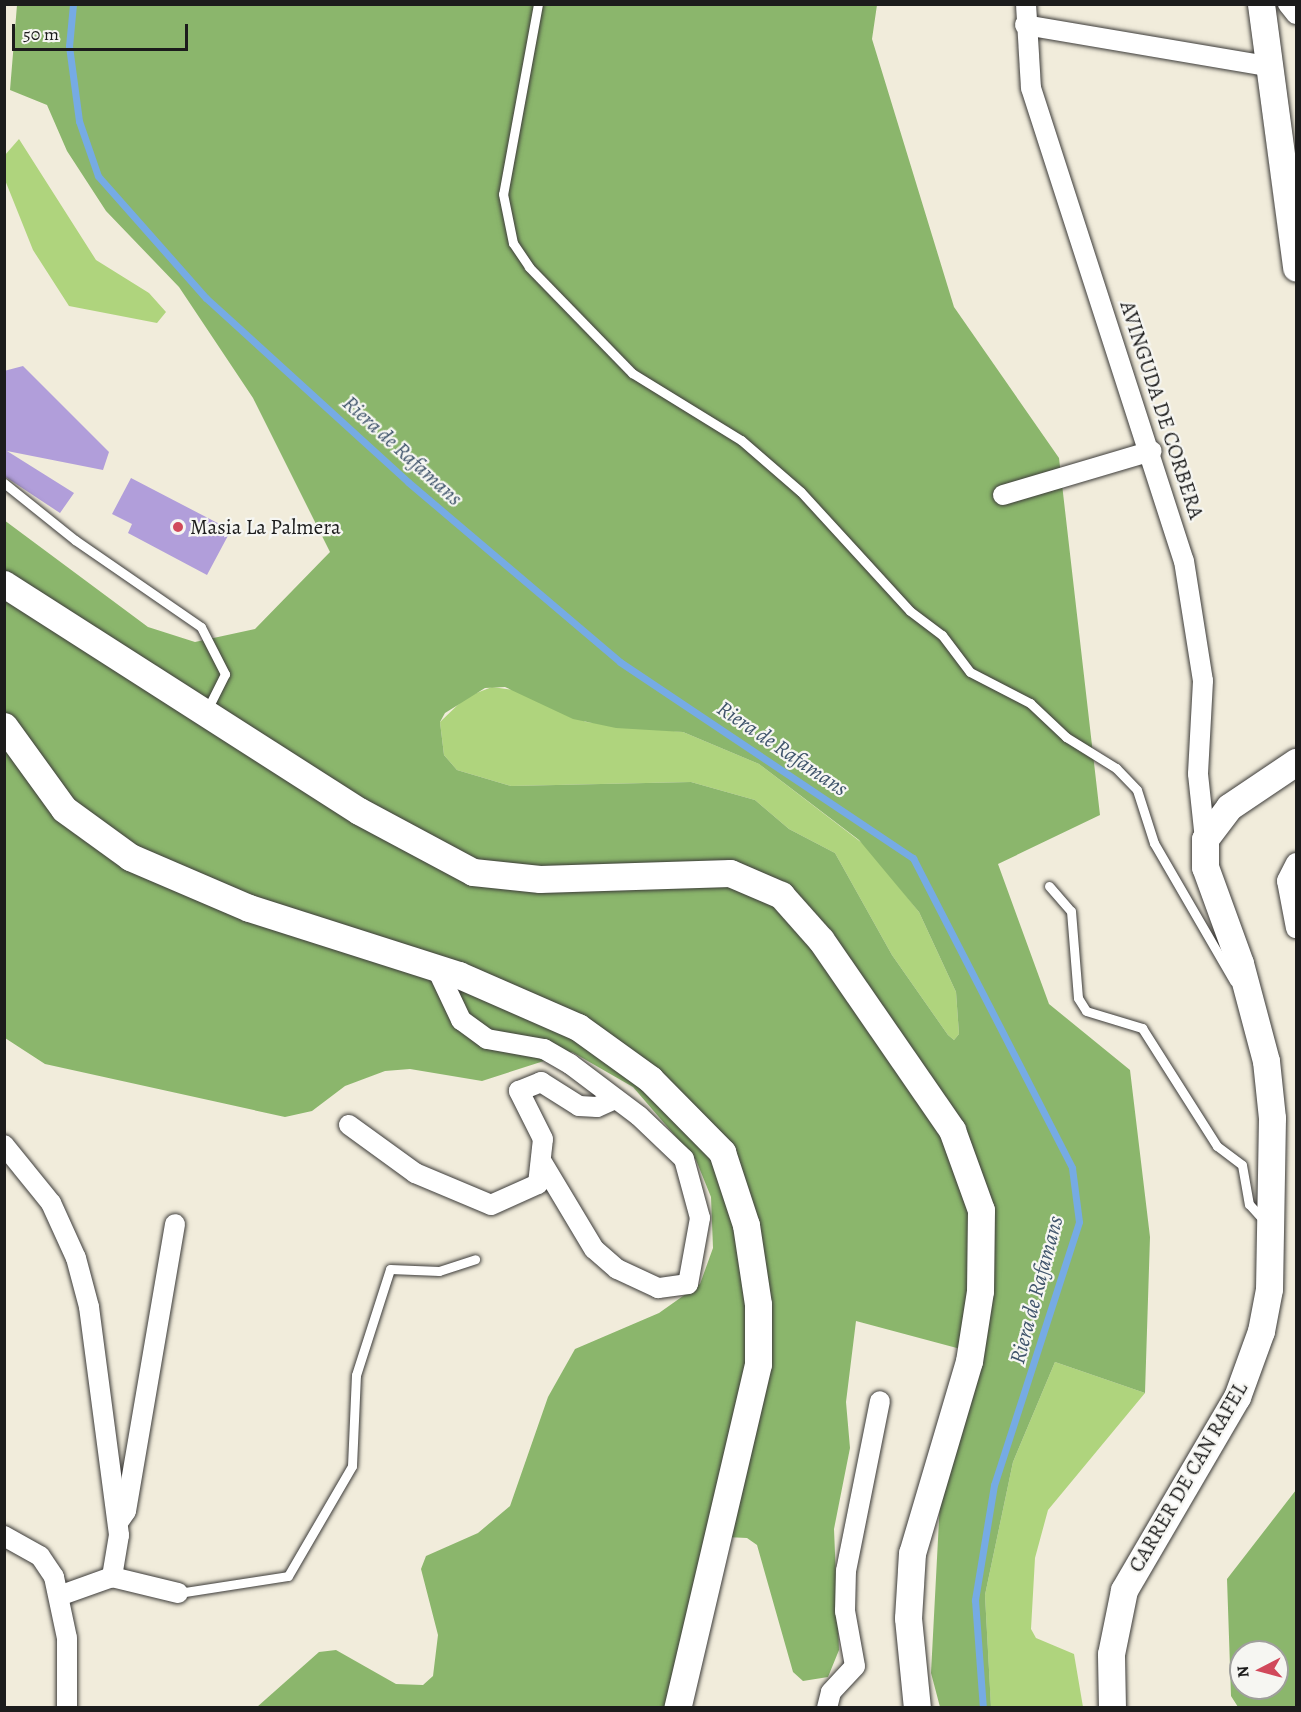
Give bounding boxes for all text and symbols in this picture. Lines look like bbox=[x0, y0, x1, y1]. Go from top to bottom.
scale bar bbox=[15, 12, 190, 50]
text: 50 m bbox=[23, 22, 59, 46]
street label: AVINGUDA DE CORBERA bbox=[1115, 298, 1209, 522]
water label: Riera de Rafamans bbox=[337, 390, 467, 512]
place label: Masia La Palmera bbox=[190, 514, 341, 540]
marker: Masia La Palmera bbox=[171, 520, 185, 534]
water label: Riera de Rafamans bbox=[712, 696, 852, 802]
water label: Riera de Rafamans bbox=[1005, 1213, 1069, 1367]
street label: CARRER DE CAN RAFEL bbox=[1123, 1377, 1253, 1577]
north arrow bbox=[1229, 1640, 1289, 1700]
text: N bbox=[1232, 1665, 1255, 1679]

